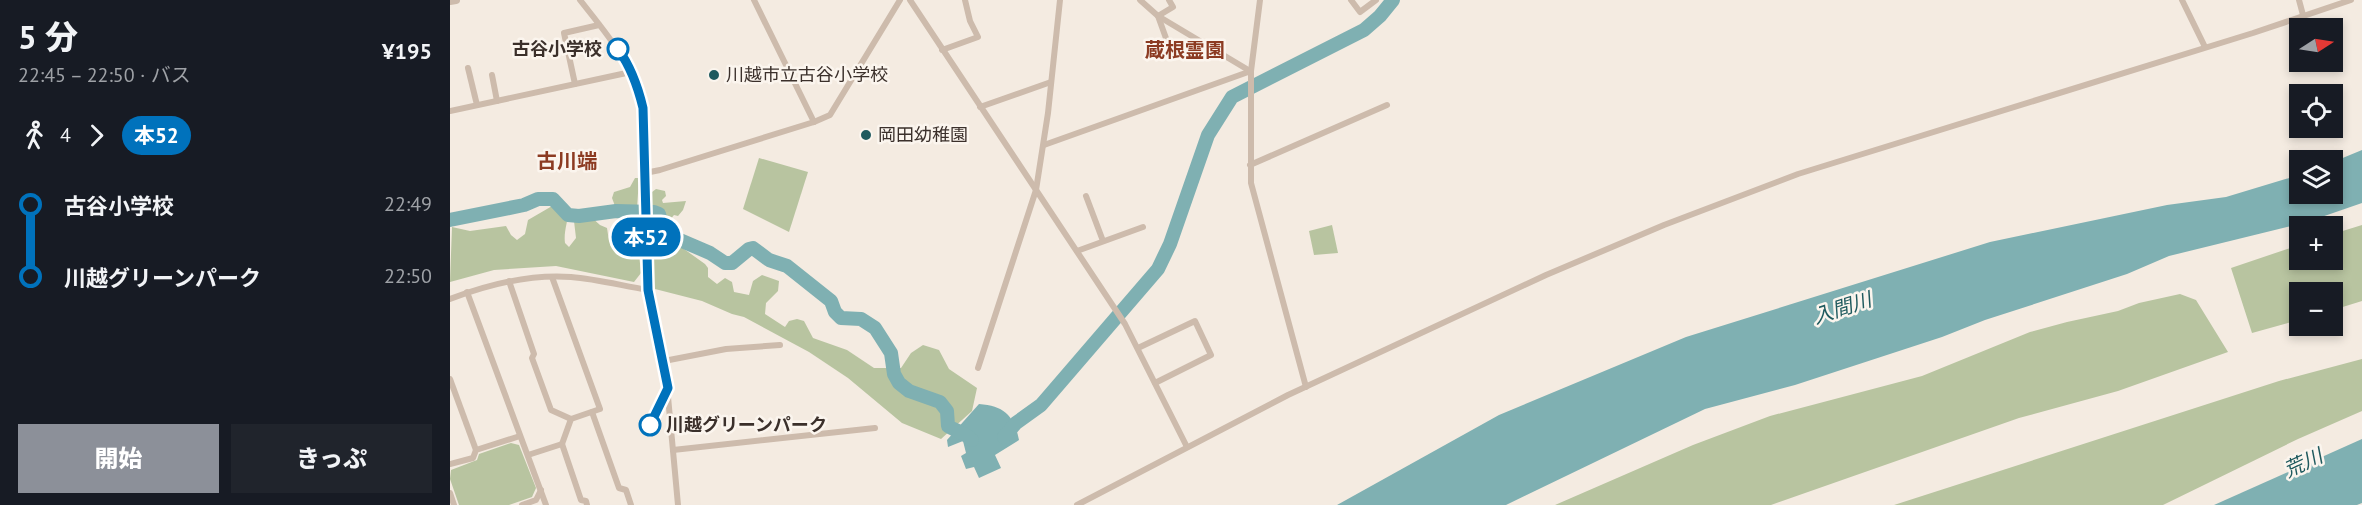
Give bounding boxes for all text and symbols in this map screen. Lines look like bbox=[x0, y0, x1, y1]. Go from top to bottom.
text: 5 分 bbox=[18, 15, 78, 58]
north arrow bbox=[2289, 18, 2343, 72]
map controls bbox=[2289, 18, 2343, 336]
text: ¥195 bbox=[382, 37, 432, 65]
place label: 古谷小学校 bbox=[512, 37, 602, 60]
district label: 蔵根霊園 bbox=[1145, 37, 1225, 63]
marker: 古谷小学校 bbox=[607, 38, 629, 60]
text: 22:45 – 22:50 · バス bbox=[18, 62, 191, 88]
place label: 川越市立古谷小学校 bbox=[726, 63, 888, 86]
marker: 川越市立古谷小学校 bbox=[707, 68, 721, 82]
button: locate bbox=[2289, 84, 2343, 138]
icon: walk bbox=[18, 119, 51, 152]
icon: forward bbox=[80, 119, 113, 152]
text: 4 bbox=[60, 122, 71, 148]
text: 本52 bbox=[134, 122, 179, 149]
place label: 岡田幼稚園 bbox=[878, 123, 968, 146]
marker: 岡田幼稚園 bbox=[859, 128, 873, 142]
district label: 古川端 bbox=[537, 148, 597, 174]
button: layers bbox=[2289, 150, 2343, 204]
text: 22:49 bbox=[384, 191, 432, 217]
text: 古谷小学校 bbox=[64, 192, 174, 220]
button: + bbox=[2289, 216, 2343, 270]
line badge: 本52 bbox=[612, 218, 680, 256]
text: 本52 bbox=[624, 224, 668, 251]
text: 22:50 bbox=[384, 263, 432, 289]
text: 川越グリーンパーク bbox=[64, 264, 261, 292]
button: − bbox=[2289, 282, 2343, 336]
water label: 入間川 bbox=[1809, 286, 1876, 330]
place label: 川越グリーンパーク bbox=[666, 413, 827, 436]
marker: 川越グリーンパーク bbox=[639, 414, 661, 436]
button: 開始 bbox=[18, 424, 219, 493]
button: きっぷ bbox=[231, 424, 432, 493]
water label: 荒川 bbox=[2279, 442, 2328, 483]

